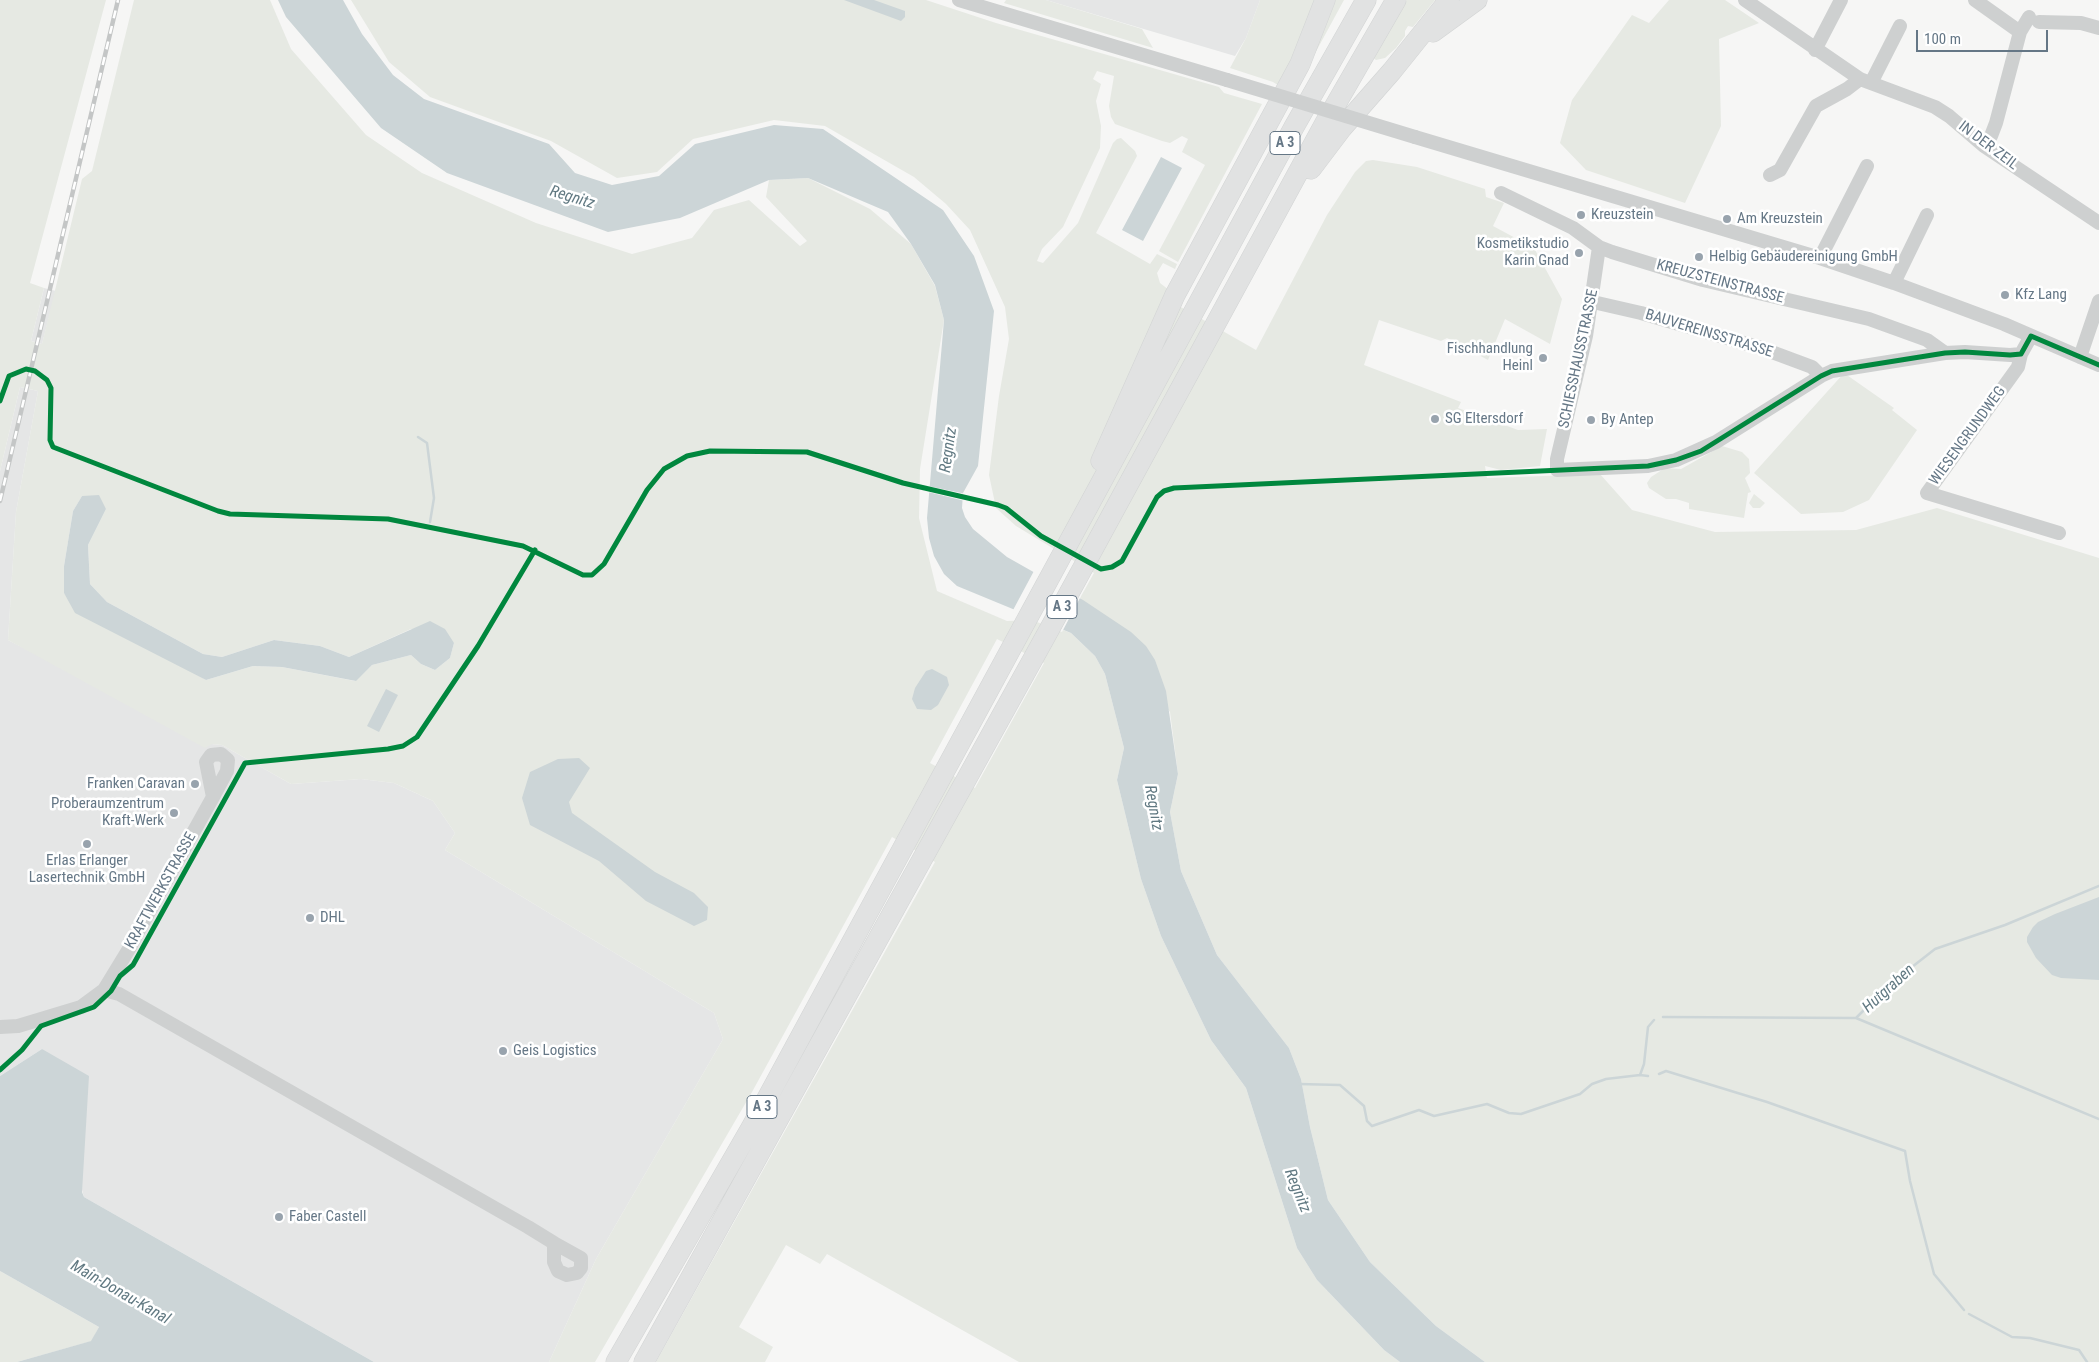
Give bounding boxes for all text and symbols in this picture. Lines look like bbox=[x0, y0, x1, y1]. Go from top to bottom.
scale bar bbox=[1919, 20, 2052, 52]
text: 100 m bbox=[1924, 30, 1961, 48]
street label: IN DER ZEIL bbox=[1955, 118, 2021, 174]
road number: A 3 bbox=[1270, 132, 1300, 154]
water label: Regnitz bbox=[547, 182, 597, 214]
place label: Kreuzstein bbox=[1591, 206, 1653, 224]
marker: Kreuzstein bbox=[1575, 209, 1587, 221]
place label: Am Kreuzstein bbox=[1737, 210, 1823, 228]
marker: Am Kreuzstein bbox=[1721, 213, 1733, 225]
place label: Kosmetikstudio Karin Gnad bbox=[1477, 235, 1569, 270]
marker: Kosmetikstudio Karin Gnad bbox=[1573, 247, 1585, 259]
place label: Helbig Gebäudereinigung GmbH bbox=[1709, 248, 1898, 266]
marker: Helbig Gebäudereinigung GmbH bbox=[1693, 251, 1705, 263]
street label: KREUZSTEINSTRASSE bbox=[1654, 256, 1786, 308]
place label: Kfz Lang bbox=[2015, 286, 2067, 304]
street label: SCHIESSHAUSSTRASSE bbox=[1555, 288, 1603, 430]
marker: Kfz Lang bbox=[1999, 289, 2011, 301]
street label: BAUVEREINSSTRASSE bbox=[1643, 306, 1775, 362]
place label: Fischhandlung Heinl bbox=[1447, 340, 1533, 375]
marker: Fischhandlung Heinl bbox=[1537, 352, 1549, 364]
street label: WIESENGRUNDWEG bbox=[1926, 383, 2010, 489]
place label: SG Eltersdorf bbox=[1445, 410, 1523, 428]
place label: By Antep bbox=[1601, 411, 1654, 429]
marker: SG Eltersdorf bbox=[1429, 413, 1441, 425]
marker: By Antep bbox=[1585, 414, 1597, 426]
water label: Regnitz bbox=[936, 426, 962, 474]
road number: A 3 bbox=[1047, 596, 1077, 618]
place label: Franken Caravan bbox=[87, 775, 185, 793]
marker: Franken Caravan bbox=[189, 778, 201, 790]
water label: Regnitz bbox=[1140, 784, 1166, 832]
place label: Proberaumzentrum Kraft-Werk bbox=[51, 795, 164, 830]
marker: Proberaumzentrum Kraft-Werk bbox=[168, 807, 180, 819]
street label: KRAFTWERKSTRASSE bbox=[122, 830, 200, 952]
marker: Erlas Erlanger Lasertechnik GmbH bbox=[81, 838, 93, 850]
place label: Erlas Erlanger Lasertechnik GmbH bbox=[29, 852, 145, 887]
place label: DHL bbox=[320, 909, 345, 927]
marker: DHL bbox=[304, 912, 316, 924]
water label: Hutgraben bbox=[1859, 961, 1919, 1017]
place label: Geis Logistics bbox=[513, 1042, 597, 1060]
marker: Geis Logistics bbox=[497, 1045, 509, 1057]
road number: A 3 bbox=[747, 1096, 777, 1118]
water label: Regnitz bbox=[1280, 1166, 1314, 1216]
place label: Faber Castell bbox=[289, 1208, 366, 1226]
marker: Faber Castell bbox=[273, 1211, 285, 1223]
water label: Main-Donau-Kanal bbox=[67, 1257, 173, 1329]

